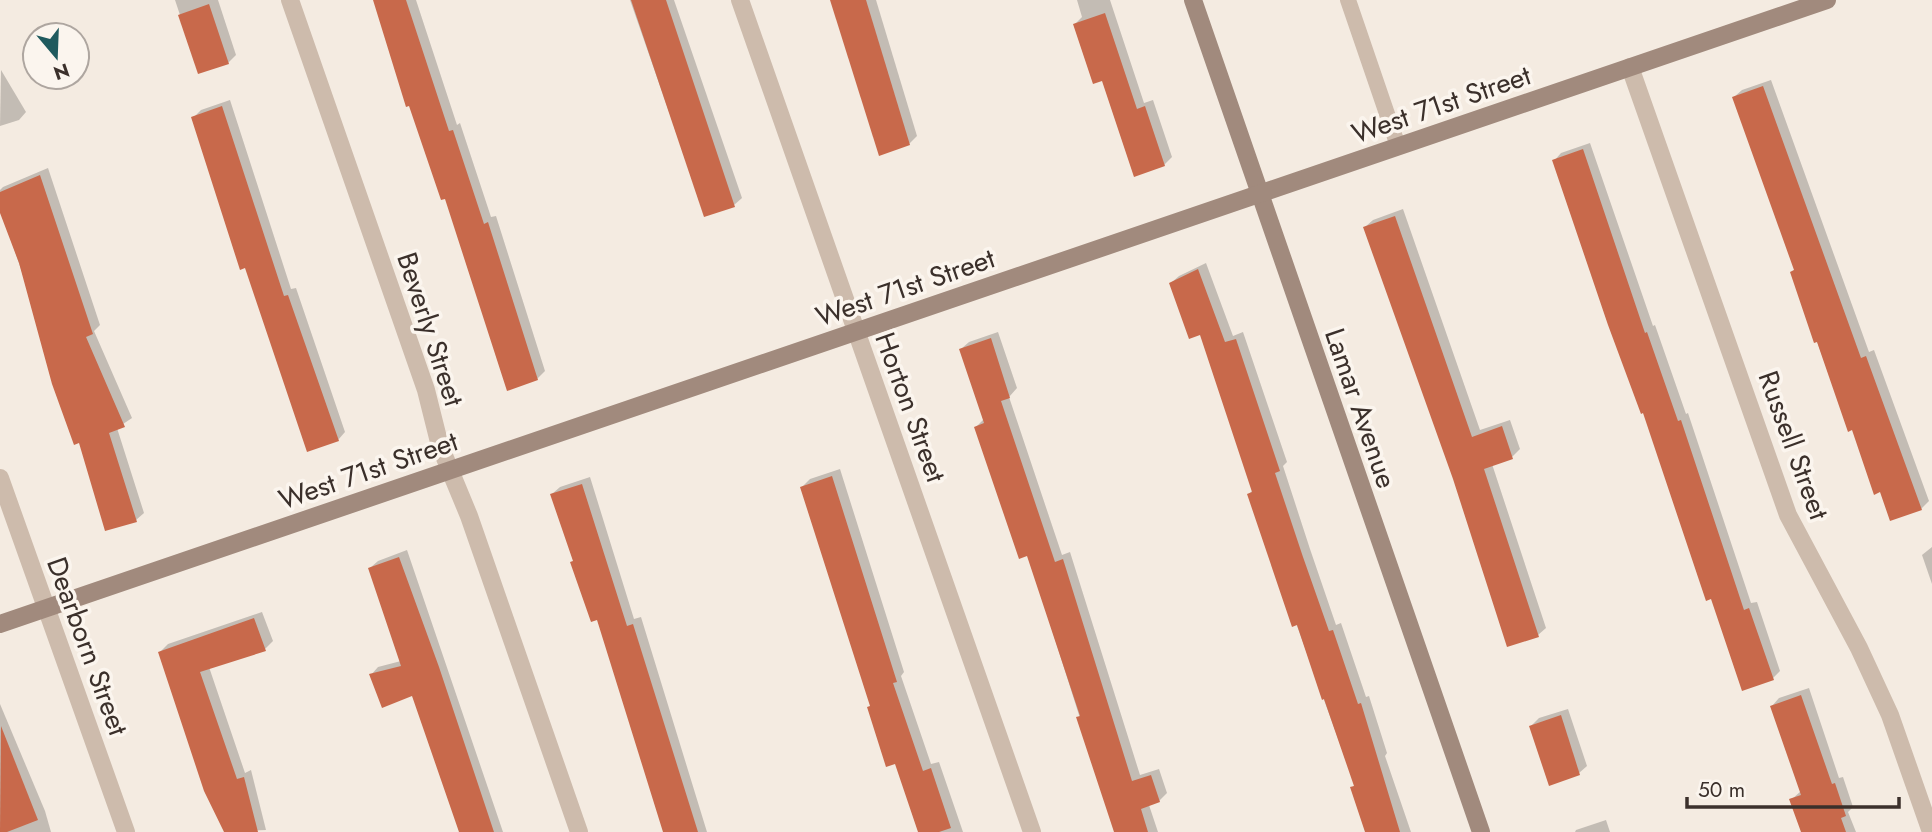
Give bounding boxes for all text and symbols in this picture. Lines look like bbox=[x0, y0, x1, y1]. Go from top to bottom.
north arrow bbox=[21, 21, 91, 91]
street label: West 71st Street bbox=[1346, 55, 1536, 154]
text: N bbox=[50, 56, 73, 87]
street label: West 71st Street bbox=[810, 238, 1000, 337]
street label: Beverly Street bbox=[386, 247, 475, 412]
street label: Lamar Avenue bbox=[1314, 323, 1407, 494]
street label: Horton Street bbox=[864, 326, 957, 488]
street label: Russell Street bbox=[1748, 365, 1839, 525]
street label: West 71st Street bbox=[273, 421, 463, 520]
street label: Dearborn Street bbox=[36, 551, 139, 741]
scale bar bbox=[1687, 766, 1899, 810]
text: 50 m bbox=[1698, 775, 1745, 805]

